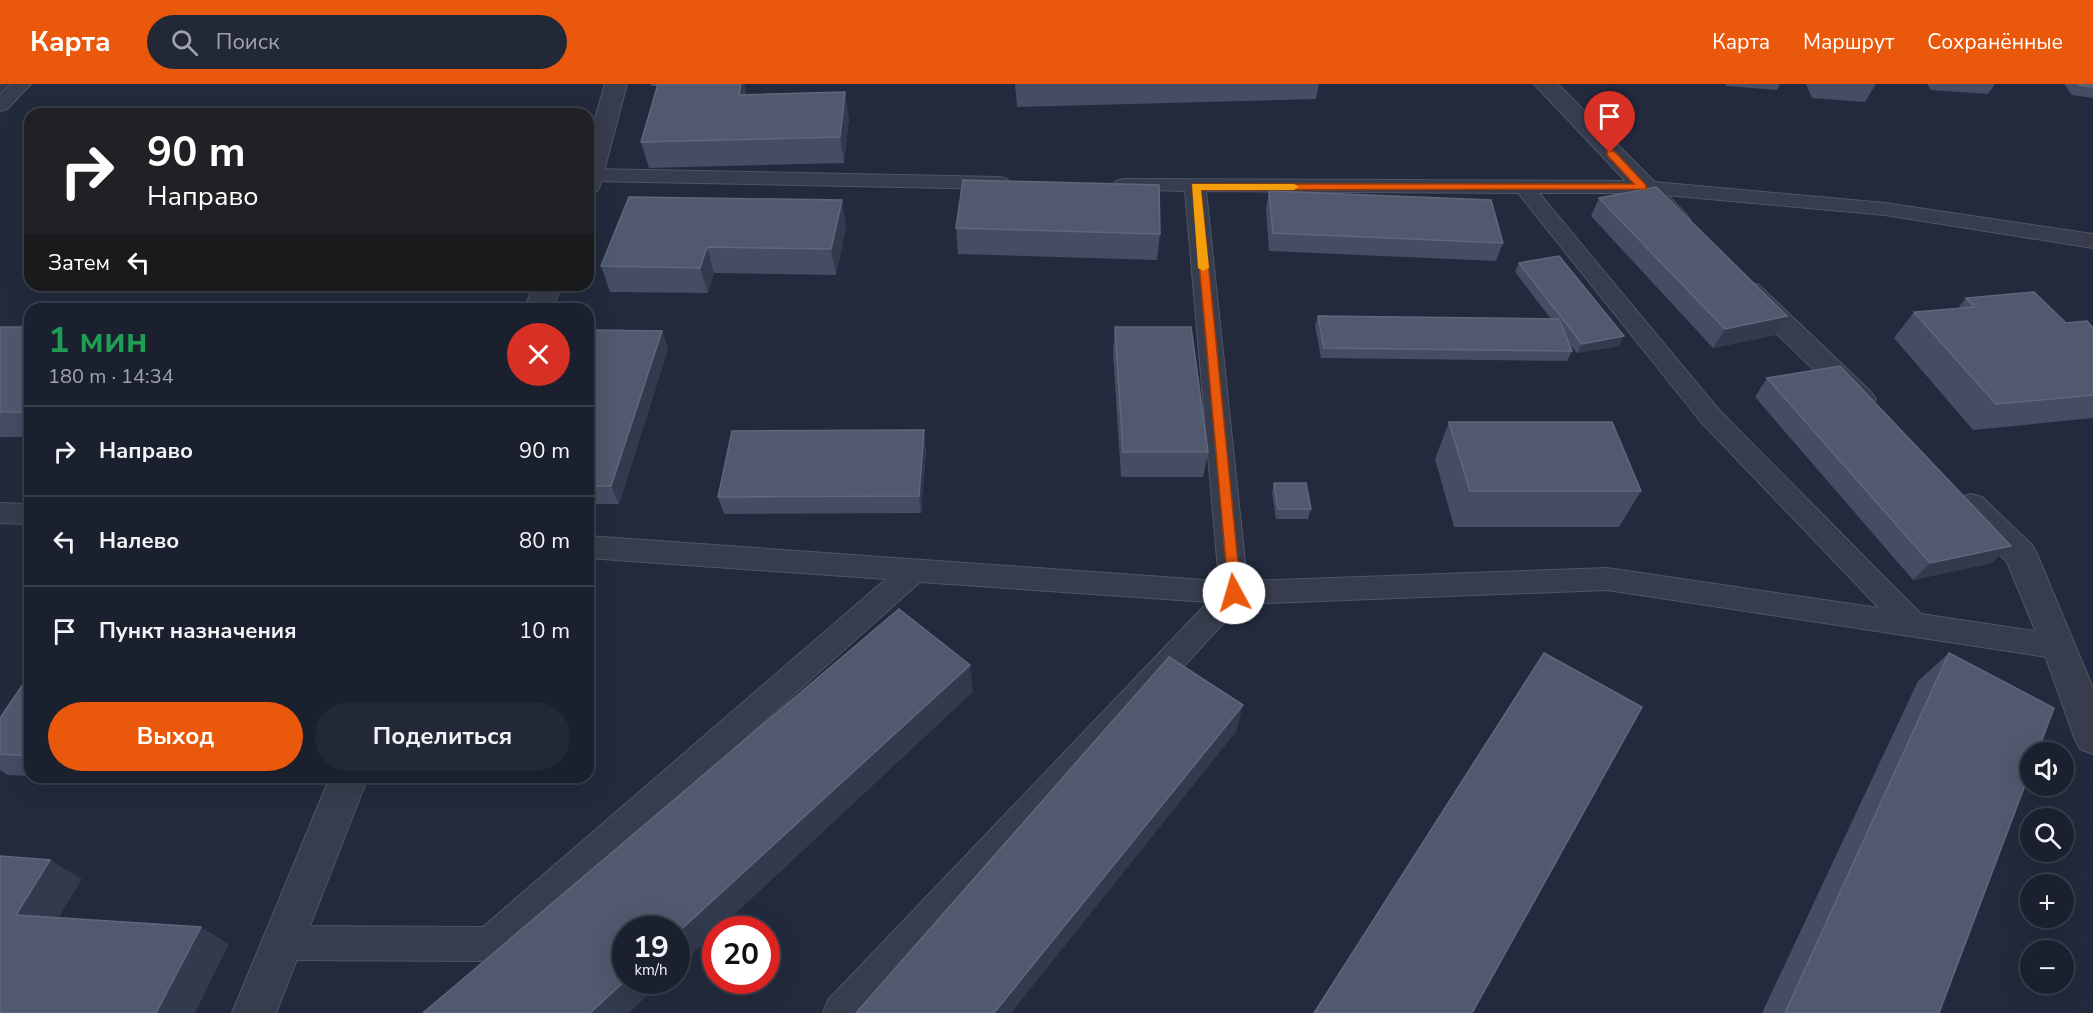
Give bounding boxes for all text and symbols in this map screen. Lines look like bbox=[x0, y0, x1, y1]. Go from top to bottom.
search box bbox=[147, 15, 567, 69]
text: Карта bbox=[30, 23, 111, 61]
icon: search bbox=[168, 26, 201, 59]
text: Поиск bbox=[216, 27, 280, 57]
text: Карта bbox=[1712, 28, 1770, 56]
text: Маршрут bbox=[1803, 28, 1894, 56]
text: Сохранённые bbox=[1927, 28, 2063, 56]
pin bbox=[1584, 91, 1635, 153]
icon: arrive bbox=[1593, 100, 1626, 133]
text: 90 m bbox=[147, 124, 246, 181]
icon: right bbox=[48, 132, 126, 210]
text: Направо bbox=[147, 178, 258, 215]
icon: left bbox=[122, 246, 155, 279]
text: Затем bbox=[48, 248, 110, 278]
text: 1 мин bbox=[48, 316, 148, 365]
button: close bbox=[507, 323, 570, 386]
text: 180 m · 14:34 bbox=[48, 363, 174, 390]
icon: right bbox=[48, 435, 81, 468]
text: Направо bbox=[99, 436, 193, 466]
text: 90 m bbox=[519, 436, 570, 466]
icon: left bbox=[48, 525, 81, 558]
text: Налево bbox=[99, 526, 179, 556]
text: 80 m bbox=[519, 526, 570, 556]
position arrow bbox=[1202, 561, 1266, 625]
icon: arrive bbox=[48, 615, 81, 648]
text: Пункт назначения bbox=[99, 616, 297, 646]
text: 10 m bbox=[519, 616, 570, 646]
button: Выход bbox=[48, 702, 303, 771]
button: Поделиться bbox=[315, 702, 570, 771]
map controls bbox=[2020, 742, 2074, 994]
button: sound bbox=[2020, 742, 2074, 796]
button: search bbox=[2020, 808, 2074, 862]
button: + bbox=[2020, 874, 2074, 928]
speed limit sign: 20 bbox=[702, 916, 780, 994]
text: 19 bbox=[633, 927, 669, 968]
button: − bbox=[2020, 940, 2074, 994]
text: km/h bbox=[634, 960, 668, 980]

